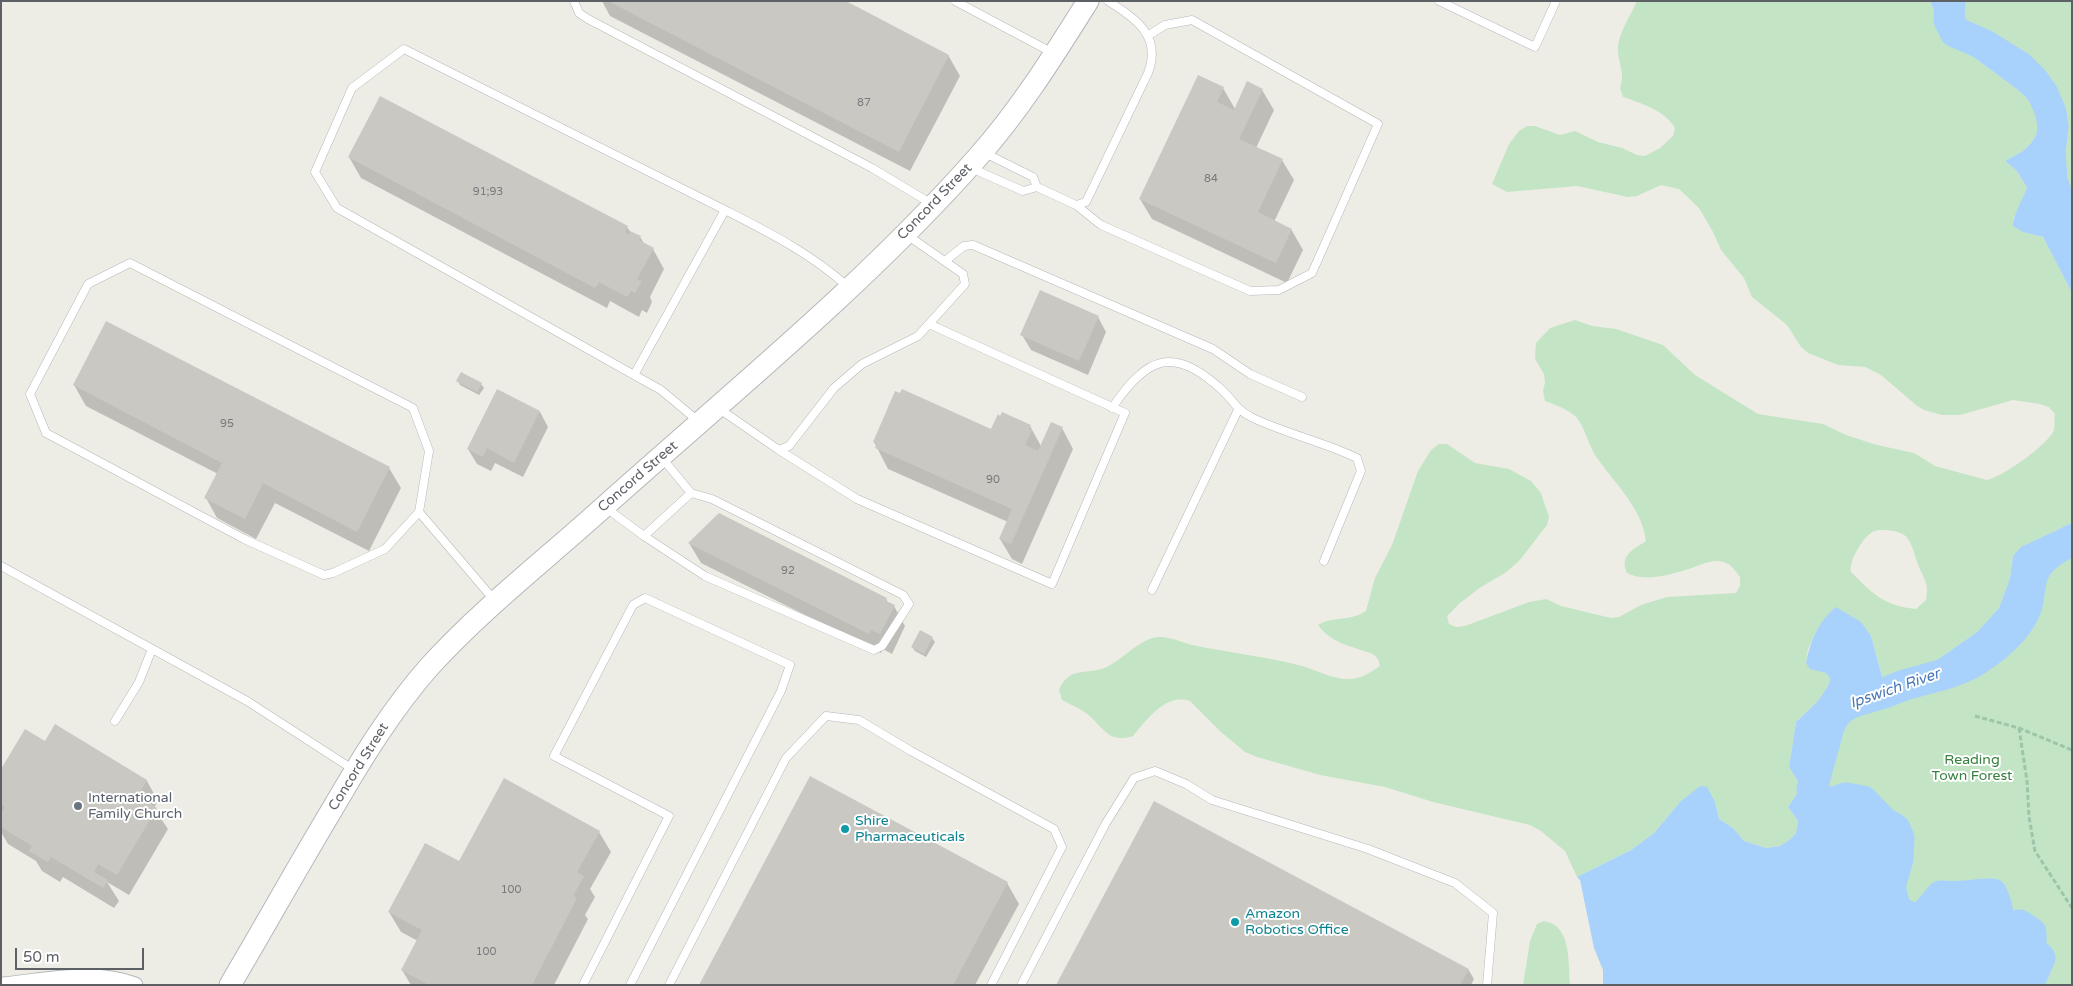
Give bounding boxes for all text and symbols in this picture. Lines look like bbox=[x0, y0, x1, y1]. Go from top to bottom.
house number: 87 bbox=[857, 96, 871, 110]
street label: Concord Street bbox=[894, 160, 976, 244]
house number: 84 bbox=[1204, 172, 1218, 186]
house number: 91;93 bbox=[473, 185, 503, 199]
house number: 95 bbox=[220, 417, 234, 431]
street label: Concord Street bbox=[595, 438, 681, 516]
house number: 90 bbox=[986, 473, 1000, 487]
house number: 92 bbox=[781, 564, 795, 578]
water label: Ipswich River bbox=[1848, 665, 1942, 713]
street label: Concord Street bbox=[325, 720, 393, 814]
park label: Reading Town Forest bbox=[1932, 752, 2012, 784]
place label: International Family Church bbox=[88, 790, 182, 822]
marker: International Family Church bbox=[72, 800, 84, 812]
place label: Shire Pharmaceuticals bbox=[855, 813, 965, 846]
marker: Shire Pharmaceuticals bbox=[839, 823, 851, 835]
house number: 100 bbox=[501, 883, 521, 897]
place label: Amazon Robotics Office bbox=[1245, 906, 1349, 939]
marker: Amazon Robotics Office bbox=[1229, 916, 1241, 928]
scale bar bbox=[18, 938, 146, 970]
house number: 100 bbox=[476, 945, 496, 959]
text: 50 m bbox=[23, 948, 60, 966]

